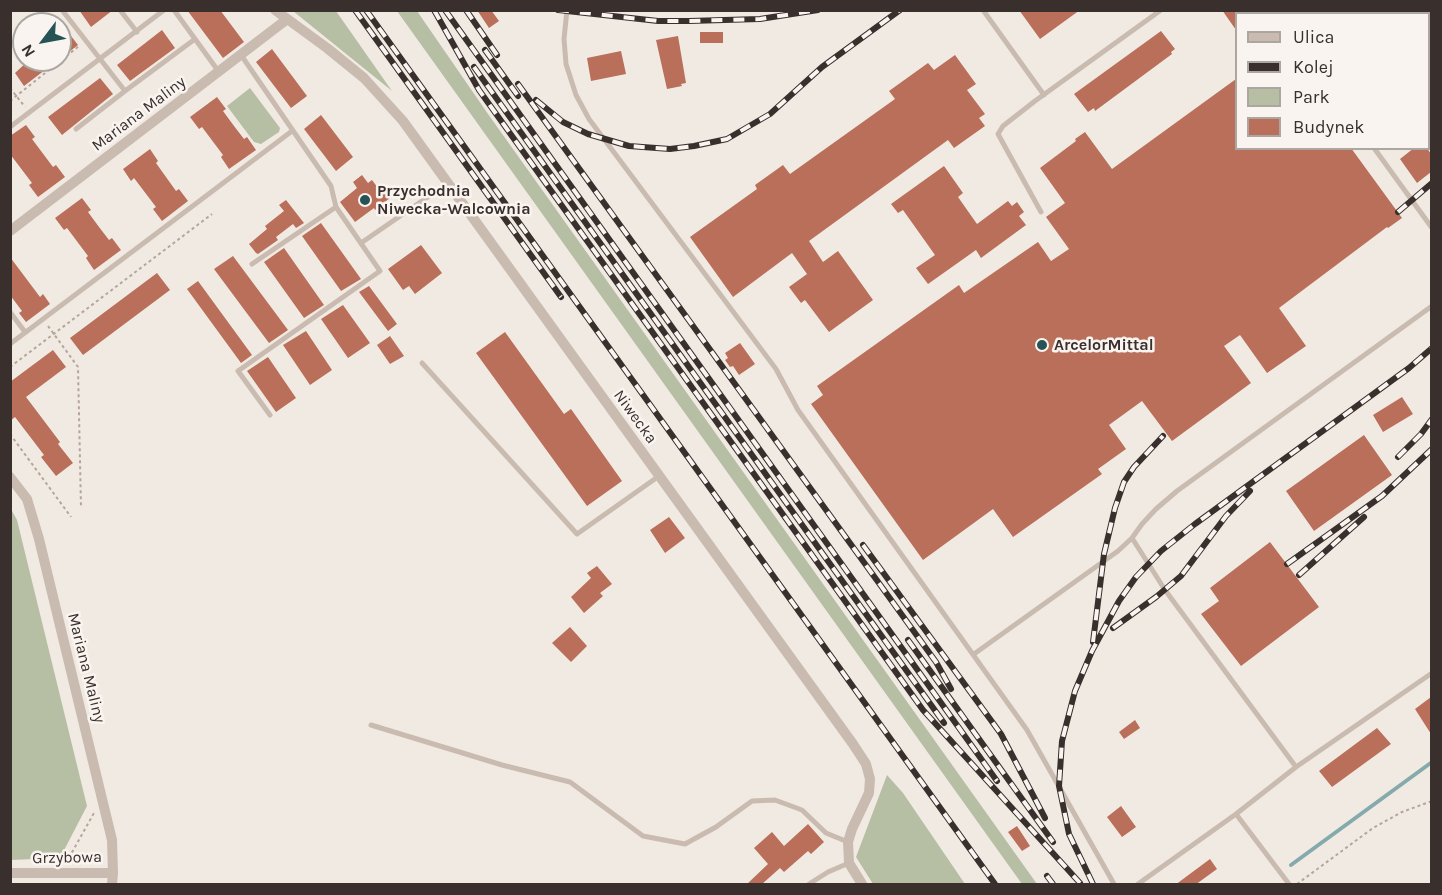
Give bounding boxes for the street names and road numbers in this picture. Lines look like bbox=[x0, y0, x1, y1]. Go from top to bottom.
street label: Mariana Maliny bbox=[88, 72, 190, 156]
street label: Niwecka bbox=[609, 386, 661, 448]
street label: Mariana Maliny bbox=[63, 611, 109, 725]
street label: Grzybowa bbox=[32, 848, 102, 868]

